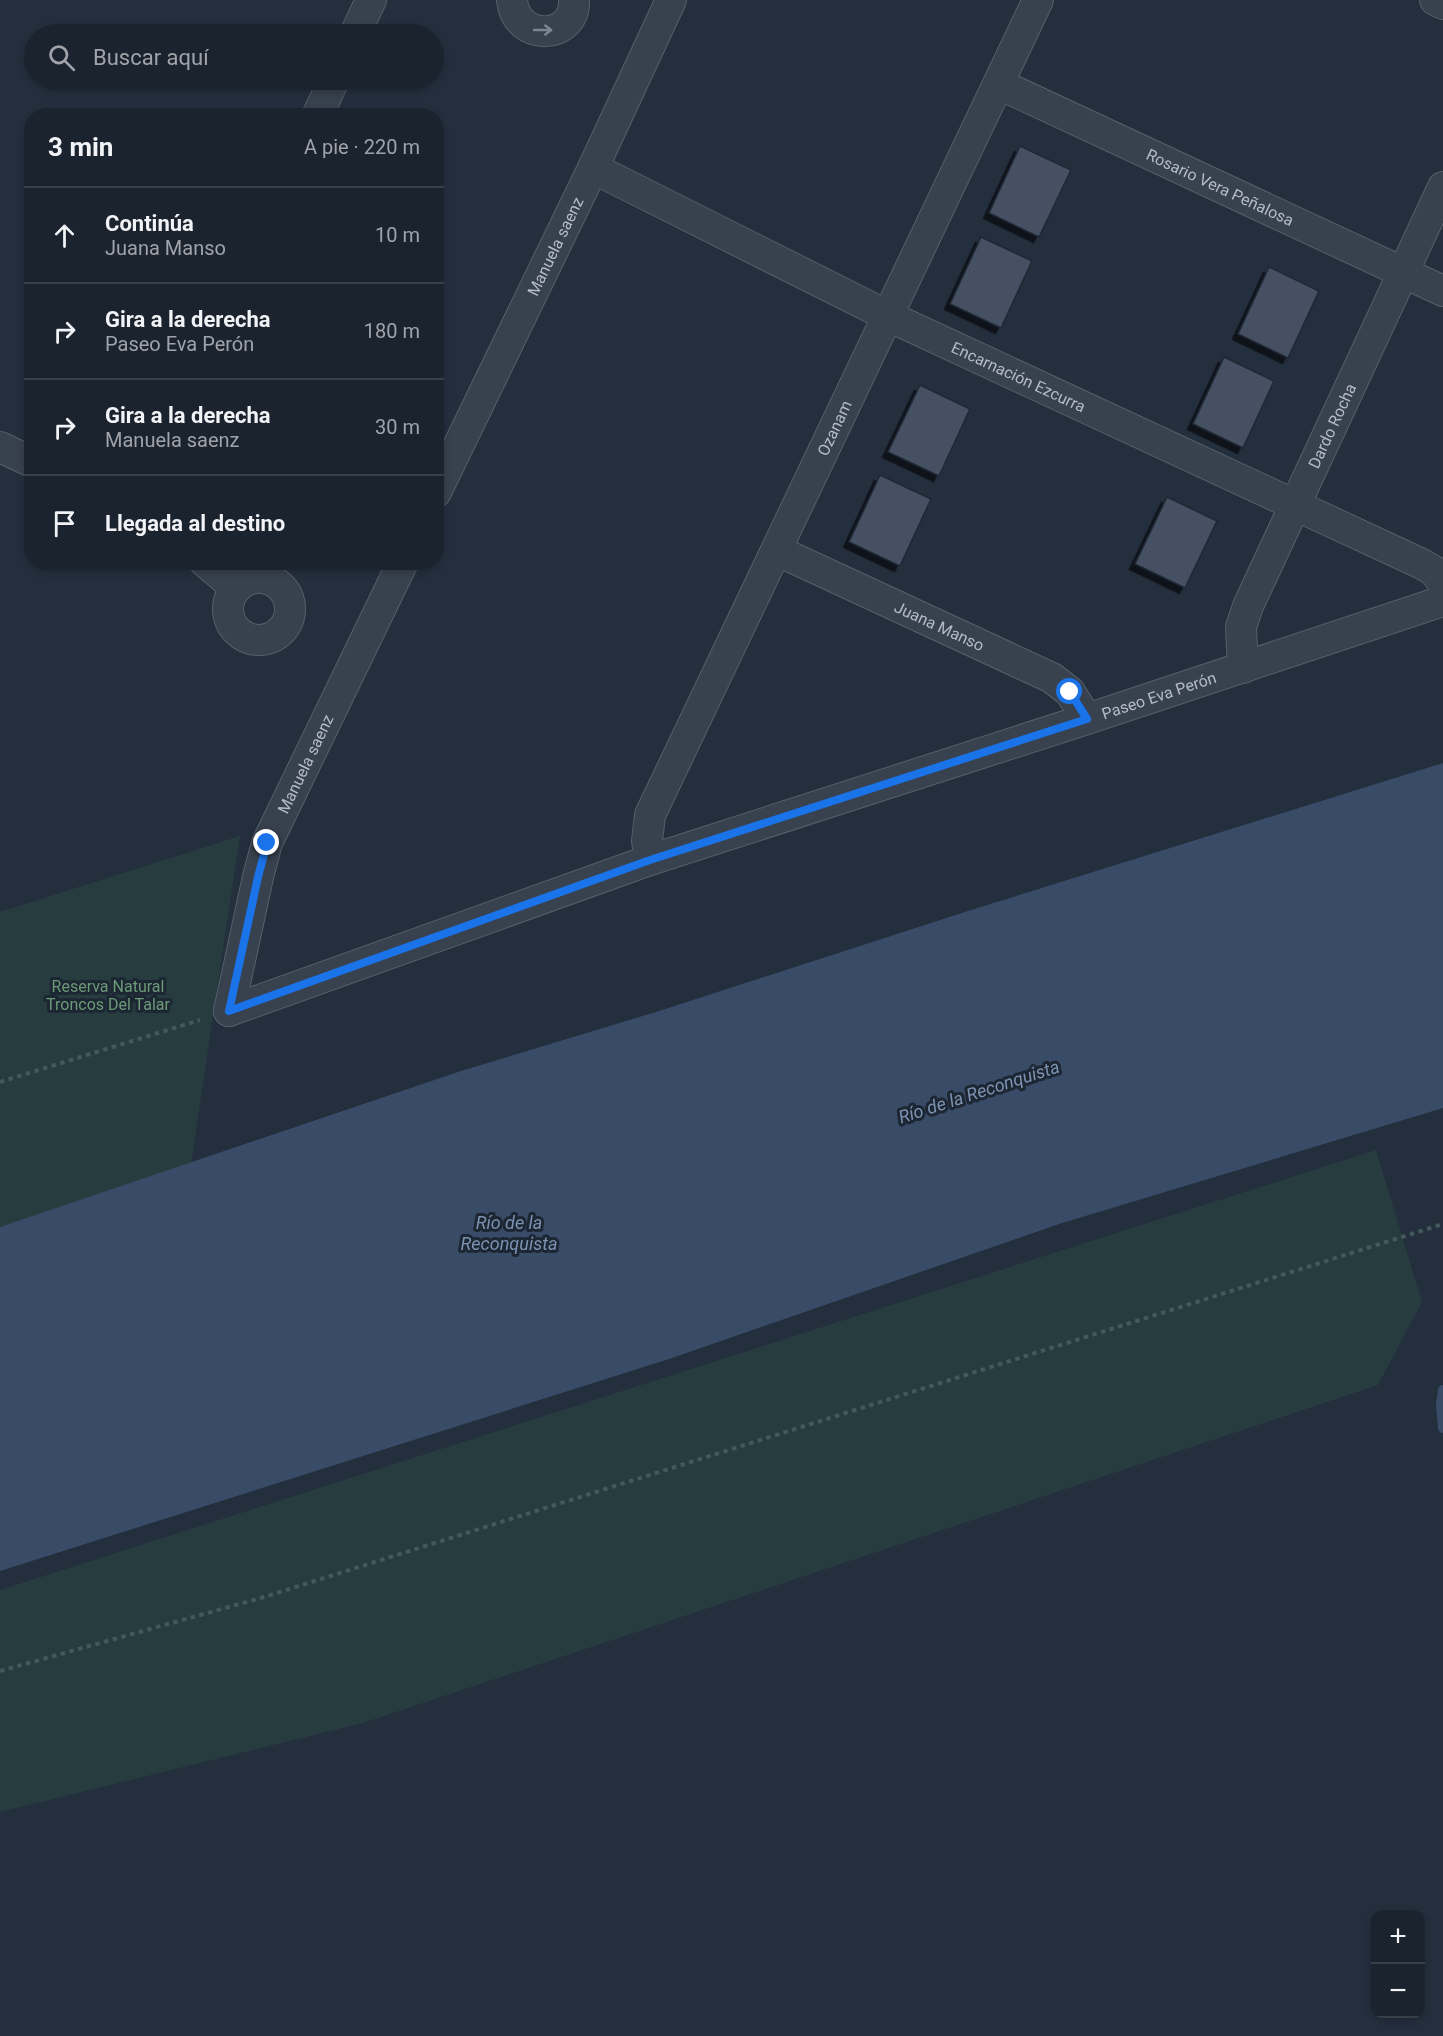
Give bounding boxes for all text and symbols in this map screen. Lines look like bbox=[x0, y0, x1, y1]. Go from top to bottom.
search box bbox=[24, 24, 444, 90]
one-way arrow bbox=[533, 24, 553, 36]
icon: search bbox=[45, 41, 78, 74]
text: Buscar aquí bbox=[93, 45, 209, 70]
text: 3 min bbox=[48, 132, 113, 162]
text: A pie · 220 m bbox=[304, 135, 420, 159]
street label: Rosario Vera Peñalosa bbox=[1143, 145, 1297, 230]
street label: Manuela saenz bbox=[523, 194, 588, 299]
text: Continúa bbox=[105, 211, 194, 236]
icon: ahead bbox=[48, 219, 81, 252]
text: 10 m bbox=[375, 223, 420, 247]
text: Juana Manso bbox=[105, 236, 226, 260]
text: Gira a la derecha bbox=[105, 307, 271, 332]
icon: right bbox=[48, 315, 81, 348]
text: 180 m bbox=[364, 319, 420, 343]
text: Paseo Eva Perón bbox=[105, 332, 254, 356]
street label: Encarnación Ezcurra bbox=[948, 338, 1088, 416]
street label: Dardo Rocha bbox=[1304, 380, 1360, 471]
street label: Ozanam bbox=[813, 397, 856, 459]
text: Gira a la derecha bbox=[105, 403, 271, 428]
icon: right bbox=[48, 411, 81, 444]
text: 30 m bbox=[375, 415, 420, 439]
text: Manuela saenz bbox=[105, 428, 240, 452]
icon: arrive bbox=[48, 507, 81, 540]
text: Llegada al destino bbox=[105, 511, 285, 536]
street label: Juana Manso bbox=[891, 597, 987, 655]
street label: Paseo Eva Perón bbox=[1099, 668, 1219, 724]
route start bbox=[1056, 678, 1082, 704]
street label: Manuela saenz bbox=[274, 712, 338, 817]
route end bbox=[253, 829, 279, 855]
park label: Reserva Natural Troncos Del Talar bbox=[46, 977, 170, 1014]
water label: Río de la Reconquista bbox=[896, 1056, 1062, 1127]
water label: Río de la Reconquista bbox=[461, 1212, 557, 1254]
map controls bbox=[1371, 1910, 1425, 2018]
button: + bbox=[1371, 1910, 1425, 1964]
button: − bbox=[1371, 1964, 1425, 2018]

